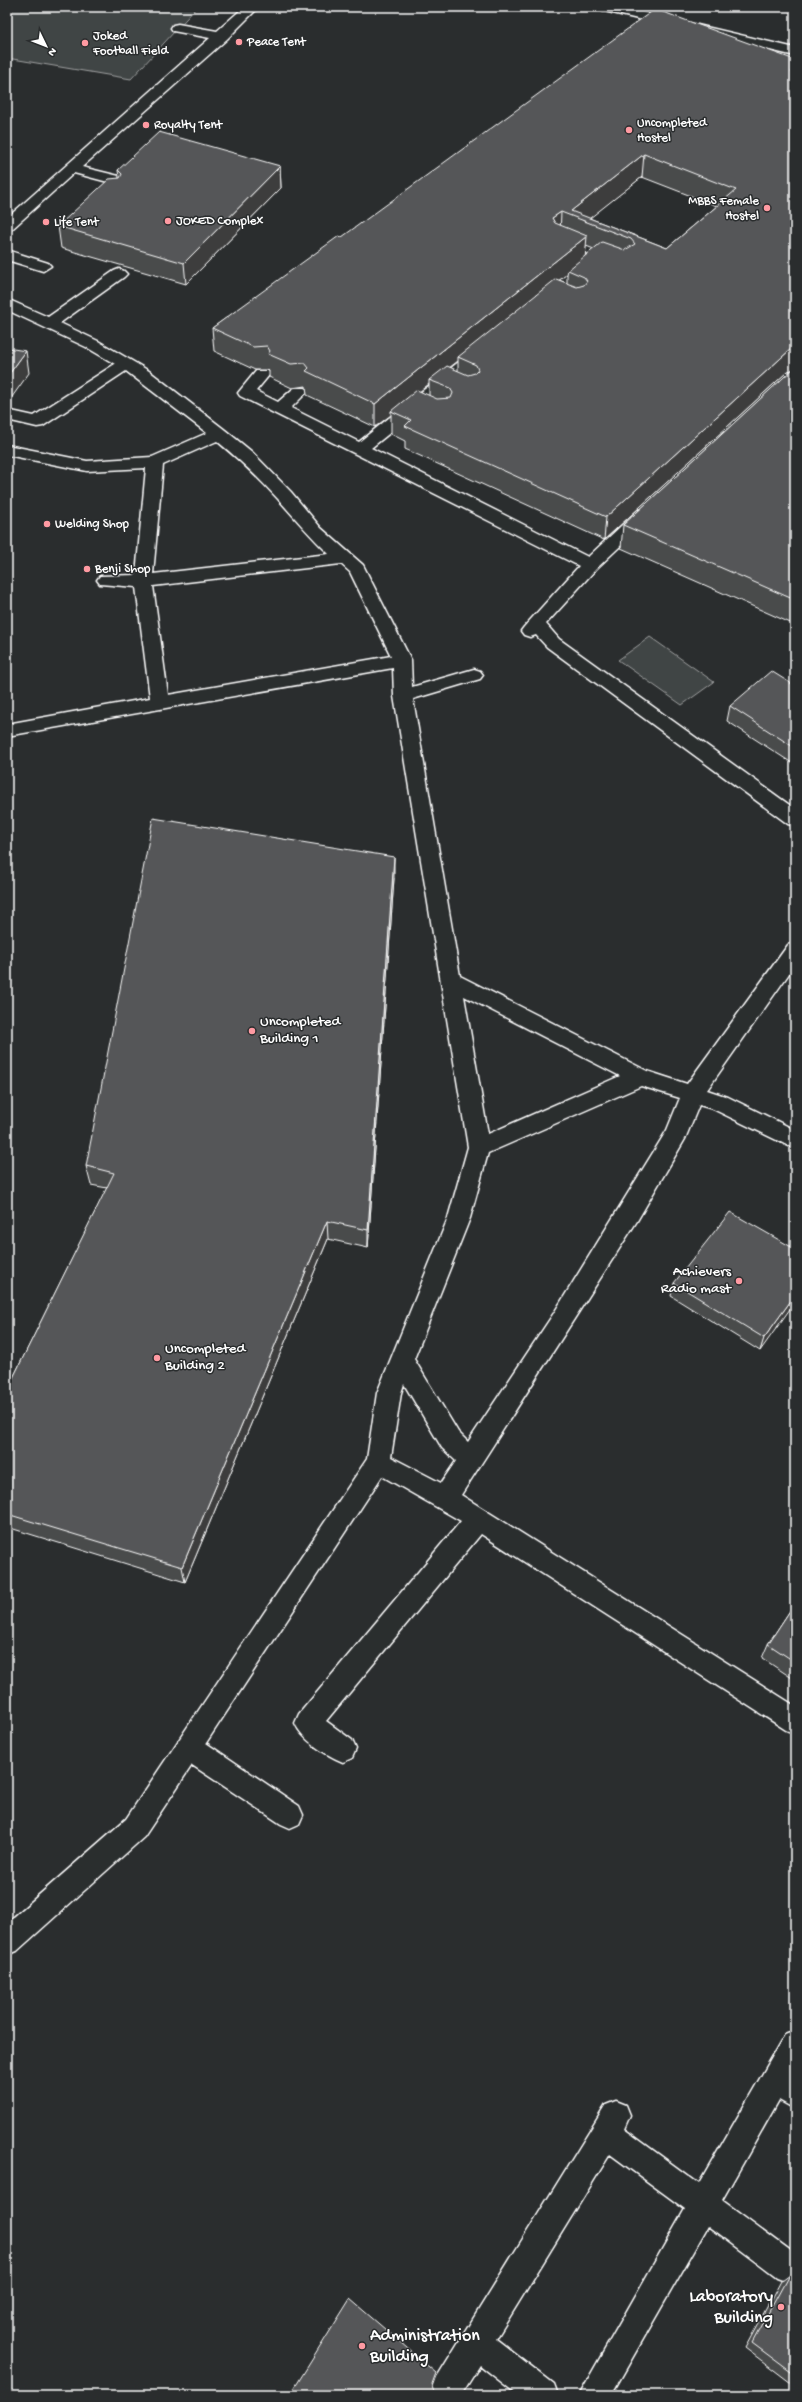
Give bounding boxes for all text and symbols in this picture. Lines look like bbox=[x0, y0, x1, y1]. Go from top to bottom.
north arrow bbox=[26, 26, 66, 66]
place label: Joked Football Field bbox=[92, 29, 169, 59]
place label: Peace Tent bbox=[246, 35, 307, 50]
marker: Peace Tent bbox=[234, 37, 244, 47]
marker: Joked Football Field bbox=[80, 38, 90, 48]
text: N bbox=[45, 45, 59, 58]
place label: Uncompleted Hostel bbox=[637, 116, 708, 146]
place label: Royalty Tent bbox=[154, 118, 224, 133]
marker: Royalty Tent bbox=[141, 120, 151, 130]
marker: Uncompleted Hostel bbox=[624, 125, 634, 135]
place label: MBBS Female Hostel bbox=[688, 194, 759, 224]
marker: MBBS Female Hostel bbox=[762, 203, 772, 213]
place label: JOKED Complex bbox=[176, 214, 264, 229]
place label: Life Tent bbox=[54, 215, 100, 230]
marker: JOKED Complex bbox=[163, 216, 173, 226]
marker: Life Tent bbox=[41, 217, 51, 227]
place label: Welding Shop bbox=[55, 517, 129, 532]
marker: Welding Shop bbox=[42, 519, 52, 529]
place label: Benji Shop bbox=[94, 562, 151, 577]
marker: Benji Shop bbox=[82, 564, 92, 574]
place label: Uncompleted Building 1 bbox=[259, 1013, 342, 1048]
marker: Uncompleted Building 1 bbox=[247, 1026, 257, 1036]
place label: Achievers Radio mast bbox=[661, 1263, 733, 1298]
marker: Achievers Radio mast bbox=[734, 1276, 744, 1286]
place label: Uncompleted Building 2 bbox=[164, 1340, 247, 1375]
marker: Uncompleted Building 2 bbox=[152, 1353, 162, 1363]
place label: Laboratory Building bbox=[689, 2287, 773, 2329]
marker: Laboratory Building bbox=[776, 2302, 786, 2312]
place label: Administration Building bbox=[369, 2326, 480, 2368]
marker: Administration Building bbox=[357, 2341, 367, 2351]

